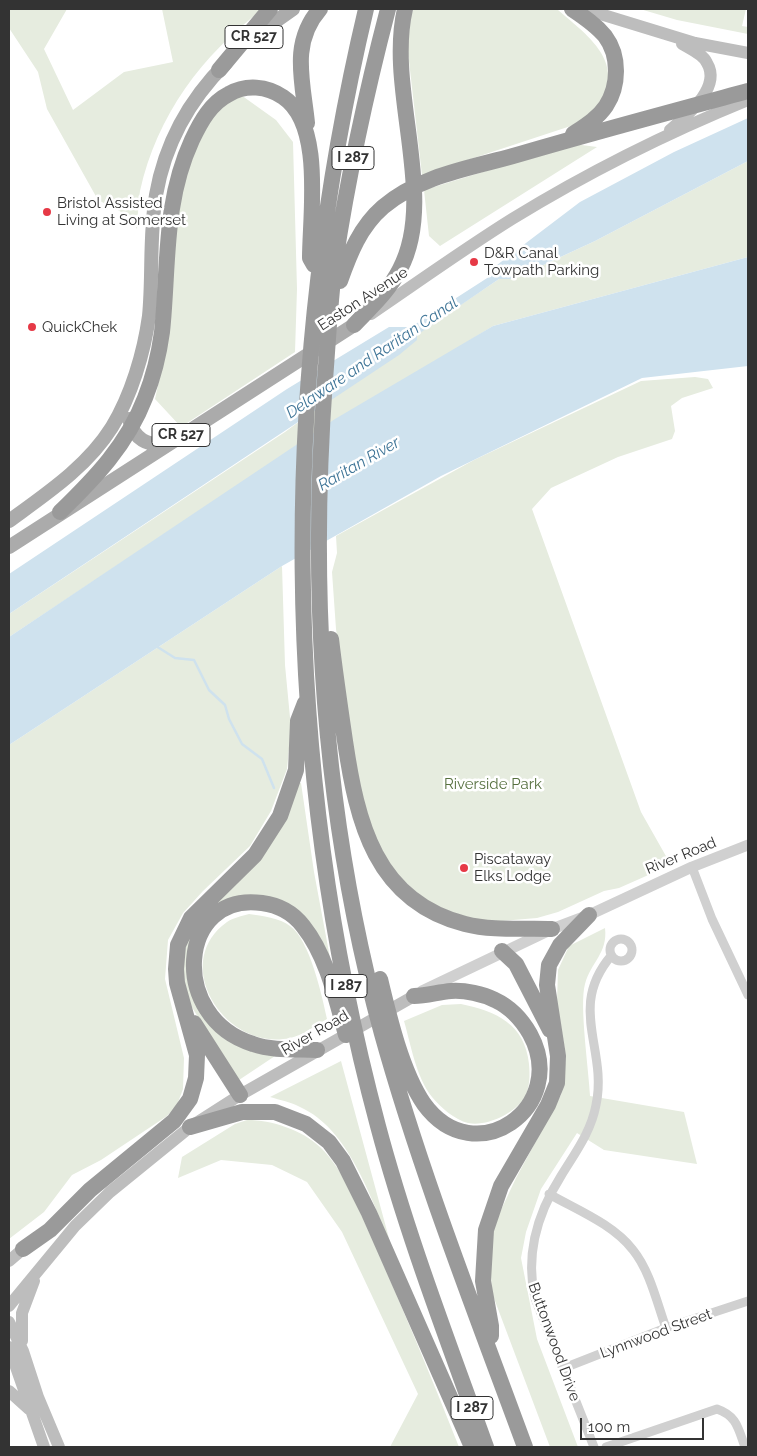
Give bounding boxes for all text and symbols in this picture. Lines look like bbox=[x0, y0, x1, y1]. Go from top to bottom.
road number: CR 527 bbox=[225, 26, 283, 48]
road number: I 287 bbox=[332, 146, 374, 170]
place label: Bristol Assisted Living at Somerset bbox=[57, 194, 186, 229]
marker: Bristol Assisted Living at Somerset bbox=[41, 206, 53, 218]
place label: D&R Canal Towpath Parking bbox=[484, 244, 599, 279]
marker: D&R Canal Towpath Parking bbox=[468, 256, 480, 268]
street label: Easton Avenue bbox=[315, 263, 411, 335]
water label: Delaware and Raritan Canal bbox=[282, 293, 462, 423]
place label: QuickChek bbox=[42, 318, 117, 336]
marker: QuickChek bbox=[26, 321, 38, 333]
road number: CR 527 bbox=[152, 424, 210, 446]
water label: Raritan River bbox=[315, 433, 403, 495]
park label: Riverside Park bbox=[444, 775, 542, 793]
street label: River Road bbox=[643, 834, 719, 878]
place label: Piscataway Elks Lodge bbox=[474, 850, 551, 885]
marker: Piscataway Elks Lodge bbox=[458, 862, 470, 874]
road number: I 287 bbox=[325, 974, 367, 998]
street label: River Road bbox=[278, 1007, 352, 1059]
street label: Buttonwood Drive bbox=[524, 1280, 584, 1404]
street label: Lynnwood Street bbox=[598, 1305, 714, 1363]
road number: I 287 bbox=[451, 1396, 493, 1420]
scale bar bbox=[582, 1408, 706, 1440]
text: 100 m bbox=[588, 1418, 630, 1436]

